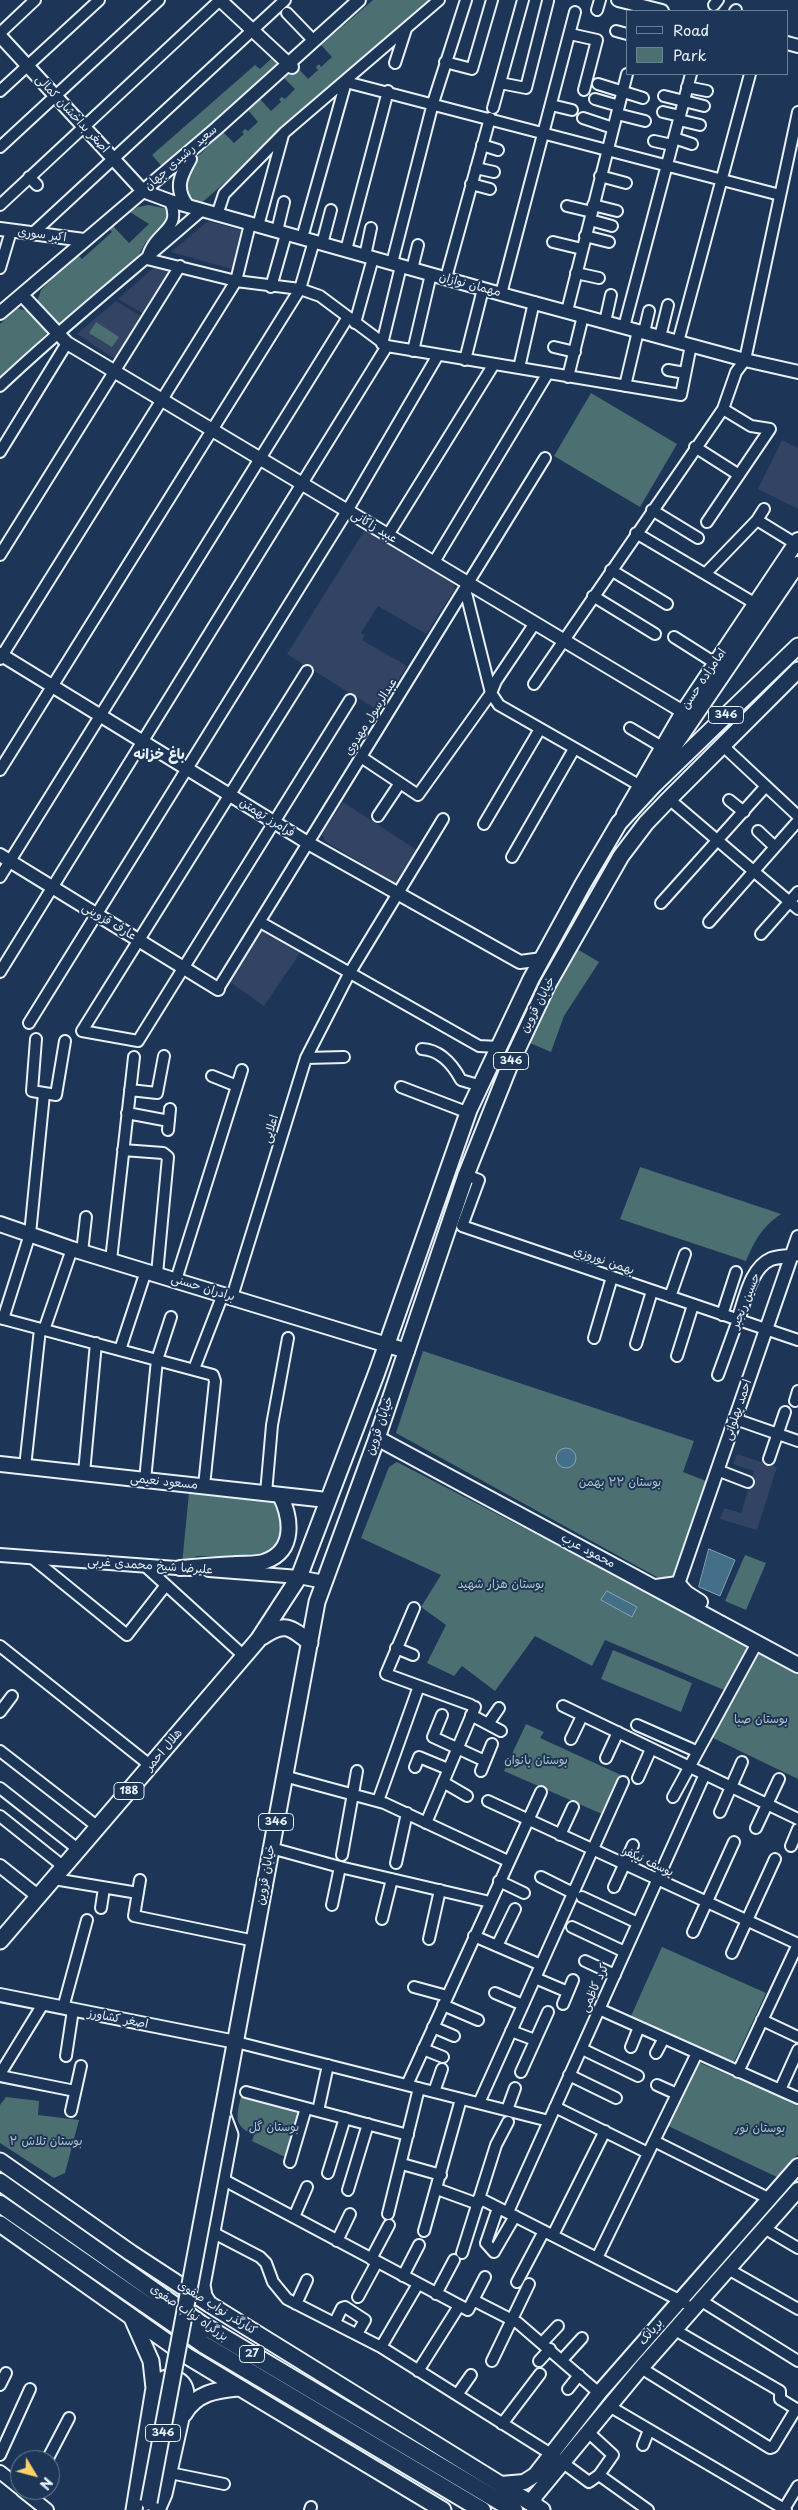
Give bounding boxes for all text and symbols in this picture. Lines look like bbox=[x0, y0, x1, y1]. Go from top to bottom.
legend bbox=[626, 10, 788, 75]
text: Road bbox=[673, 18, 709, 41]
text: Park bbox=[673, 43, 707, 66]
street label: اصغر بداخشان کمالی bbox=[32, 72, 112, 156]
street label: سعید رشیدی جهان bbox=[142, 122, 220, 194]
street label: اکبر سوری bbox=[17, 225, 67, 245]
street label: مهمان نوازان bbox=[438, 270, 502, 300]
street label: عبید زاکانی bbox=[348, 508, 400, 546]
street label: امامزاده حسن bbox=[678, 646, 730, 712]
street label: عبدالرسول مهدوی bbox=[342, 676, 400, 758]
road number: 346 bbox=[708, 706, 744, 724]
district label: باغ خزانه bbox=[133, 747, 185, 763]
street label: فرامرز تهمتن bbox=[237, 795, 297, 841]
street label: عارف قزوینی bbox=[79, 900, 139, 944]
street label: خیابان قزوین bbox=[518, 974, 558, 1036]
road number: 346 bbox=[494, 1052, 528, 1070]
street label: اعلایی bbox=[260, 1113, 282, 1145]
street label: بهمن نوروزی bbox=[572, 1244, 636, 1278]
street label: برادران حسنی bbox=[169, 1271, 237, 1305]
street label: حسین رنجبر bbox=[728, 1271, 764, 1331]
street label: احمد پهلوانی bbox=[721, 1378, 755, 1442]
street label: خیابان قزوین bbox=[363, 1395, 397, 1457]
street label: مسعود نعیمی bbox=[129, 1471, 199, 1493]
park label: بوستان ۲۲ بهمن bbox=[579, 1476, 661, 1490]
street label: محمود عرب bbox=[558, 1531, 618, 1571]
street label: علیرضا شیخ محمدی غربی bbox=[87, 1554, 213, 1578]
park label: بوستان هزار شهید bbox=[458, 1578, 544, 1592]
park label: بوستان صبا bbox=[734, 1713, 788, 1727]
street label: هلال احمر bbox=[142, 1726, 186, 1774]
park label: بوستان بانوان bbox=[504, 1754, 568, 1768]
road number: 188 bbox=[114, 1782, 144, 1800]
road number: 346 bbox=[258, 1814, 294, 1830]
street label: خیابان قزوین bbox=[254, 1844, 278, 1906]
street label: یوسف نیکفر bbox=[620, 1844, 676, 1880]
street label: کرد کاظمی bbox=[578, 1961, 612, 2015]
street label: اصغر کشاورز bbox=[87, 2006, 149, 2032]
park label: بوستان گل bbox=[249, 2121, 299, 2135]
park label: بوستان نور bbox=[735, 2122, 785, 2136]
park label: بوستان تلاش ۲ bbox=[9, 2135, 83, 2149]
street label: کنارگذر نواب صفوی bbox=[175, 2278, 259, 2338]
street label: بزرگراه نواب صفوی bbox=[147, 2282, 231, 2344]
street label: بریانک bbox=[636, 2316, 666, 2348]
road number: 27 bbox=[240, 2346, 264, 2362]
road number: 346 bbox=[146, 2424, 180, 2442]
north arrow bbox=[10, 2450, 60, 2500]
text: N bbox=[35, 2473, 58, 2494]

